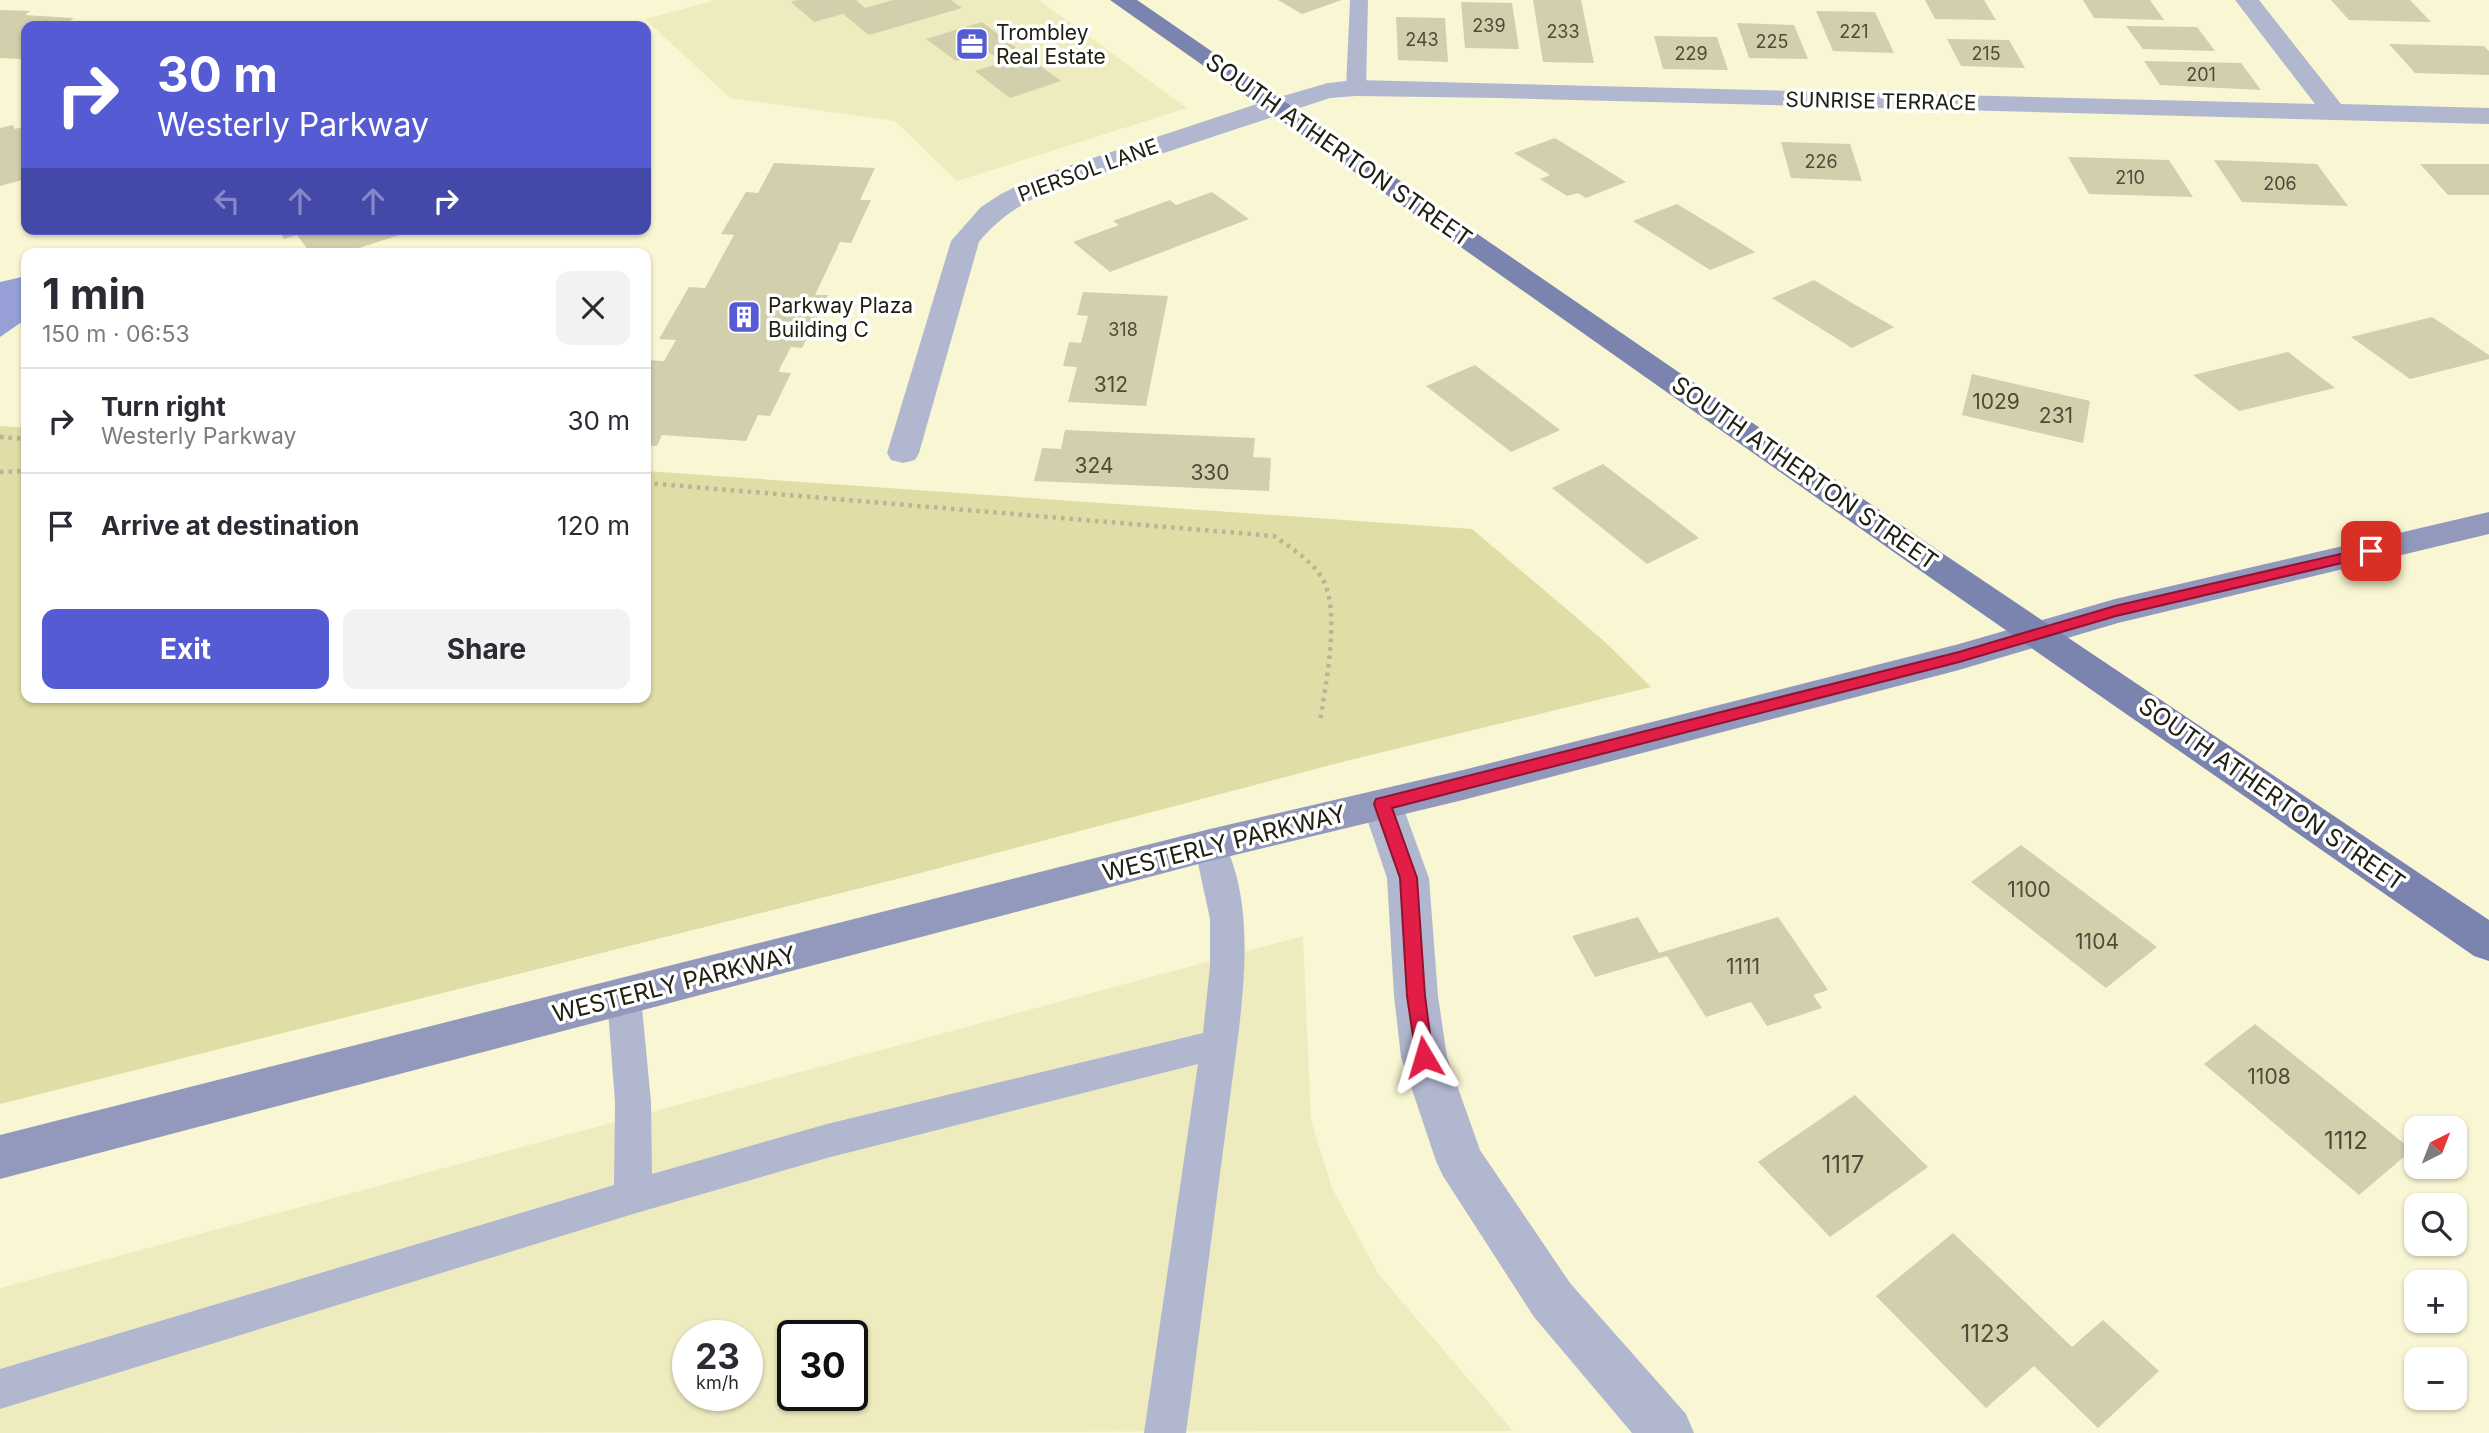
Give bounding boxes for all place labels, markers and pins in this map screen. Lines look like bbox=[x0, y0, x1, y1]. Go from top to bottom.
place label: Trombley Real Estate bbox=[996, 20, 1106, 69]
office icon: Trombley Real Estate bbox=[953, 25, 991, 63]
place label: Parkway Plaza Building C bbox=[768, 293, 913, 342]
building icon: Parkway Plaza Building C bbox=[725, 298, 763, 336]
pin bbox=[2341, 521, 2401, 581]

